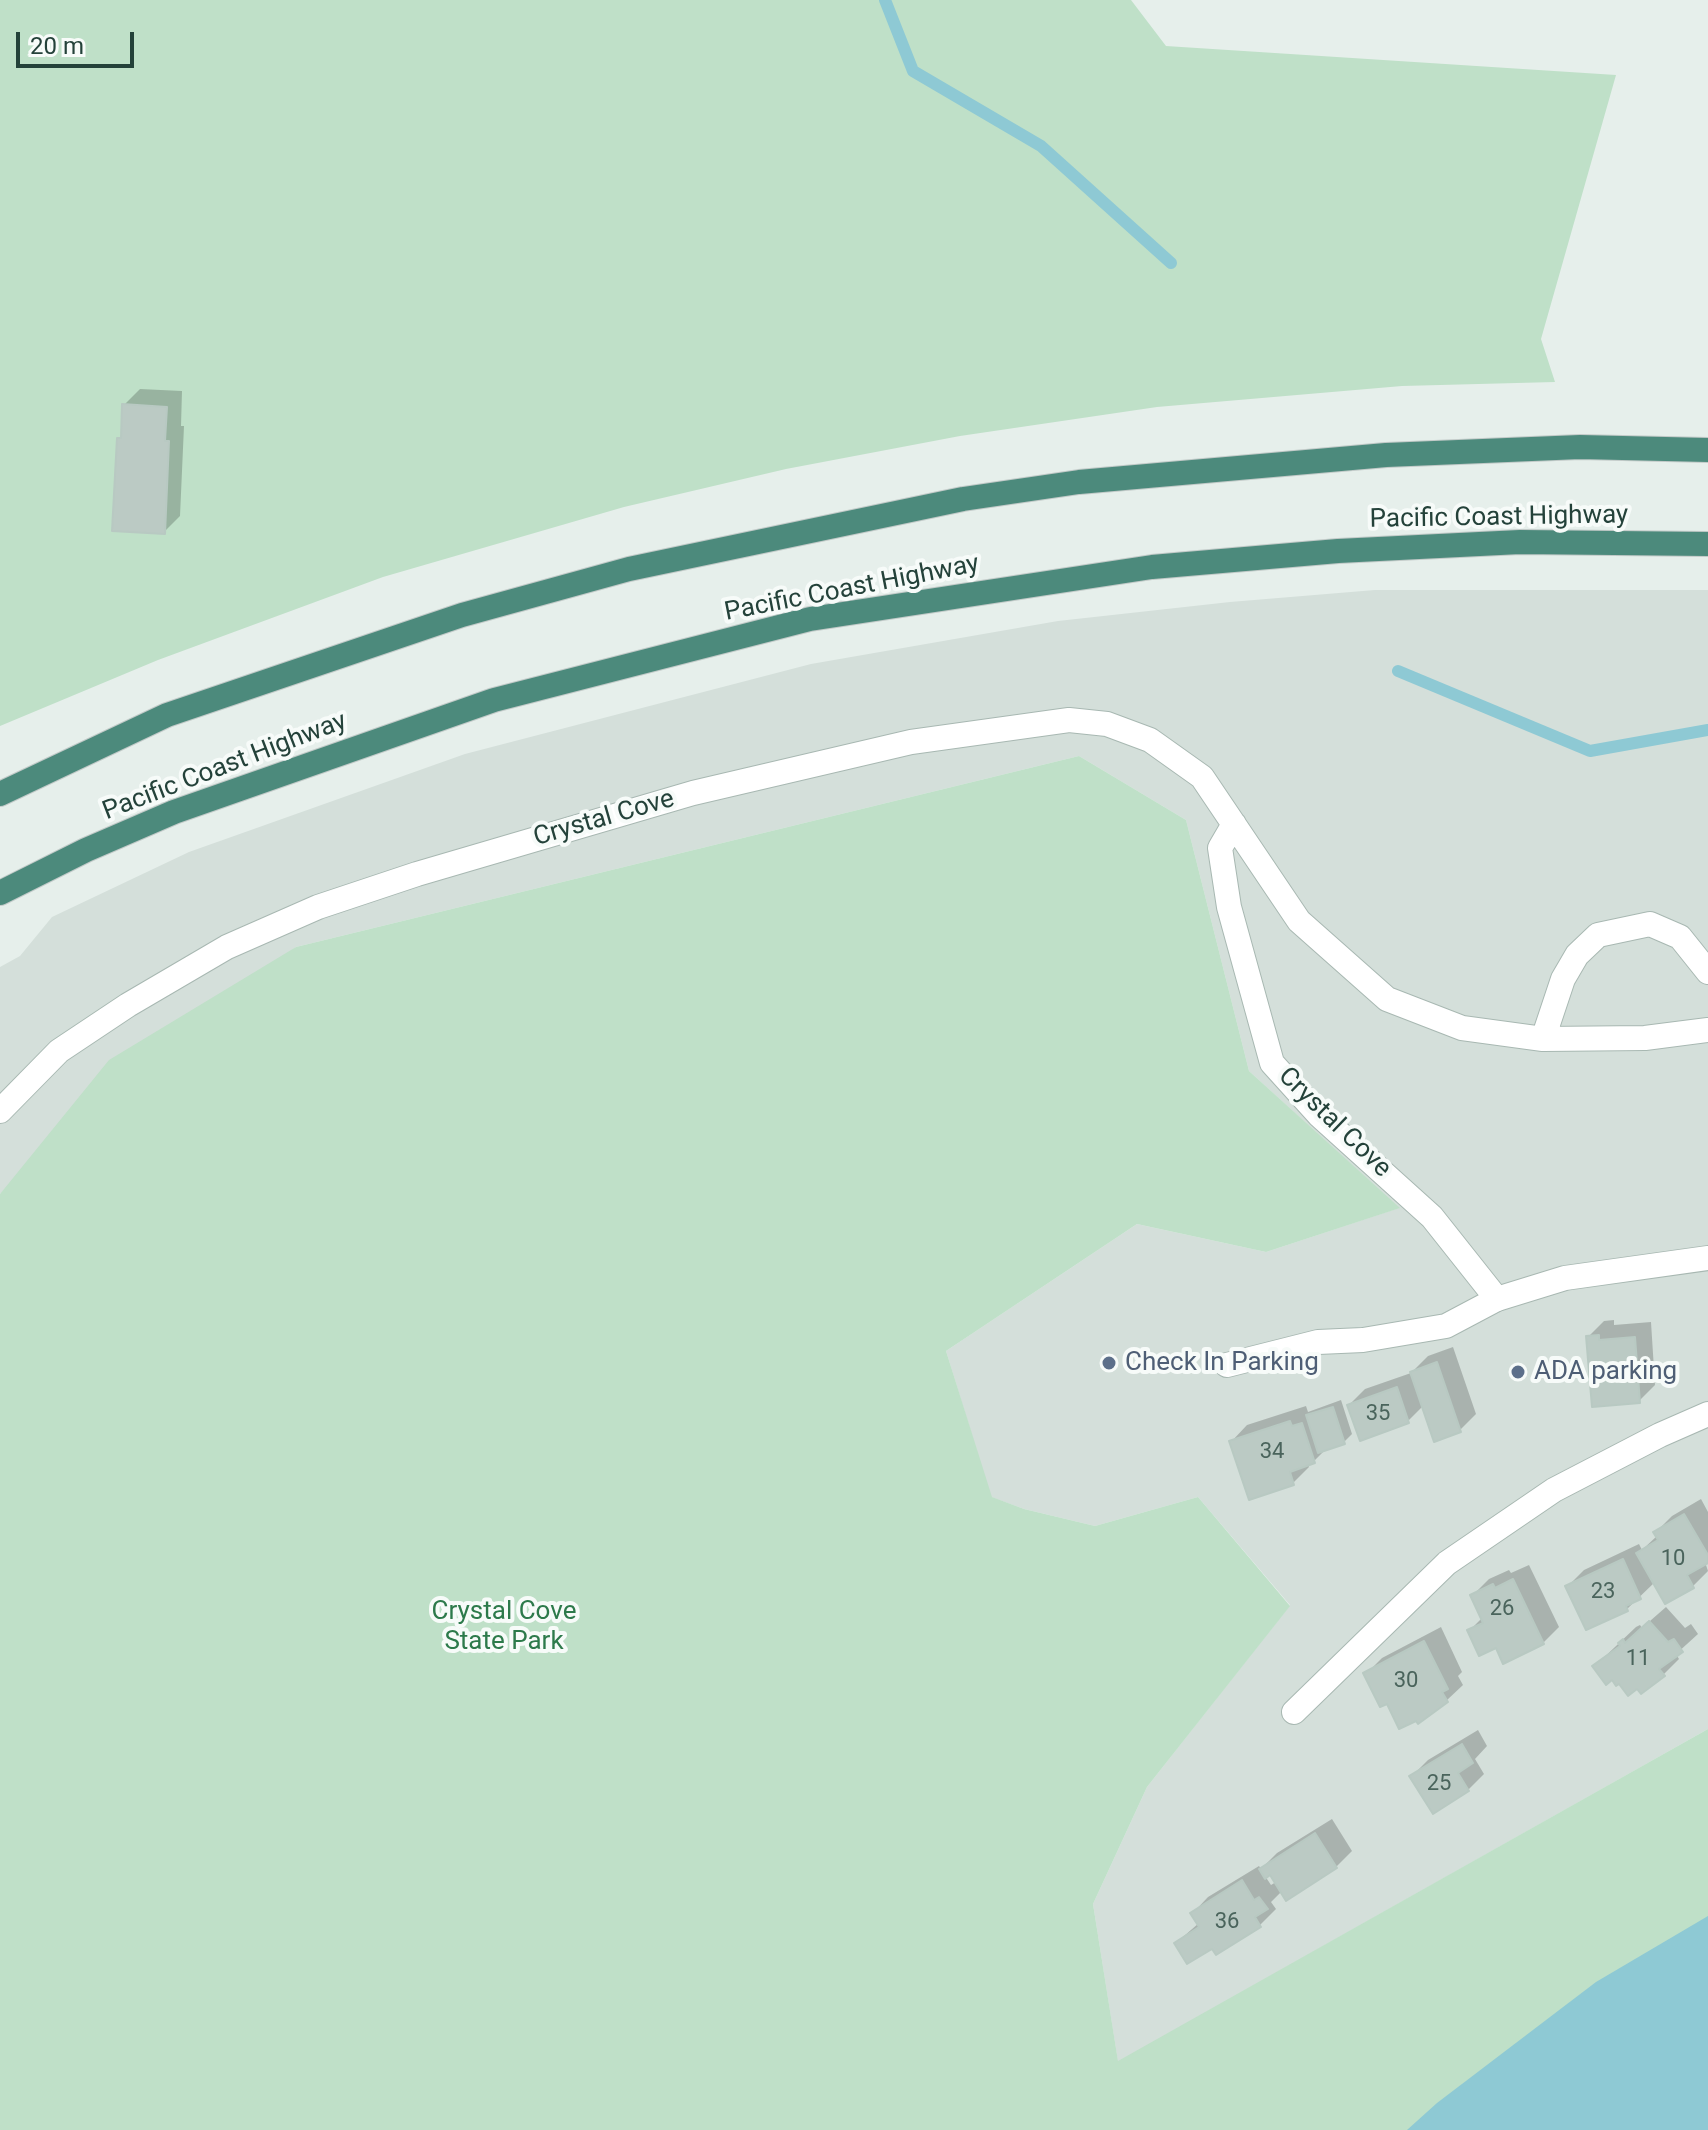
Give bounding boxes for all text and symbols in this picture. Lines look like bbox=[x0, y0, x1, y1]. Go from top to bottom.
scale bar bbox=[20, 16, 138, 66]
text: 20 m bbox=[30, 32, 84, 60]
street label: Pacific Coast Highway bbox=[1369, 500, 1629, 536]
street label: Pacific Coast Highway bbox=[722, 549, 982, 629]
street label: Pacific Coast Highway bbox=[99, 706, 351, 828]
street label: Crystal Cove bbox=[530, 784, 678, 854]
street label: Crystal Cove bbox=[1271, 1061, 1397, 1185]
place label: Check In Parking bbox=[1125, 1347, 1319, 1379]
marker: Check In Parking bbox=[1100, 1354, 1118, 1372]
place label: ADA parking bbox=[1534, 1356, 1677, 1388]
marker: ADA parking bbox=[1509, 1363, 1527, 1381]
house number: 35 bbox=[1366, 1401, 1390, 1427]
house number: 34 bbox=[1260, 1439, 1284, 1465]
house number: 10 bbox=[1661, 1546, 1685, 1572]
house number: 23 bbox=[1591, 1579, 1615, 1605]
park label: Crystal Cove State Park bbox=[432, 1596, 576, 1658]
house number: 26 bbox=[1490, 1596, 1514, 1622]
house number: 11 bbox=[1626, 1646, 1650, 1672]
house number: 30 bbox=[1394, 1668, 1418, 1694]
house number: 25 bbox=[1427, 1771, 1451, 1797]
house number: 36 bbox=[1215, 1909, 1239, 1935]

